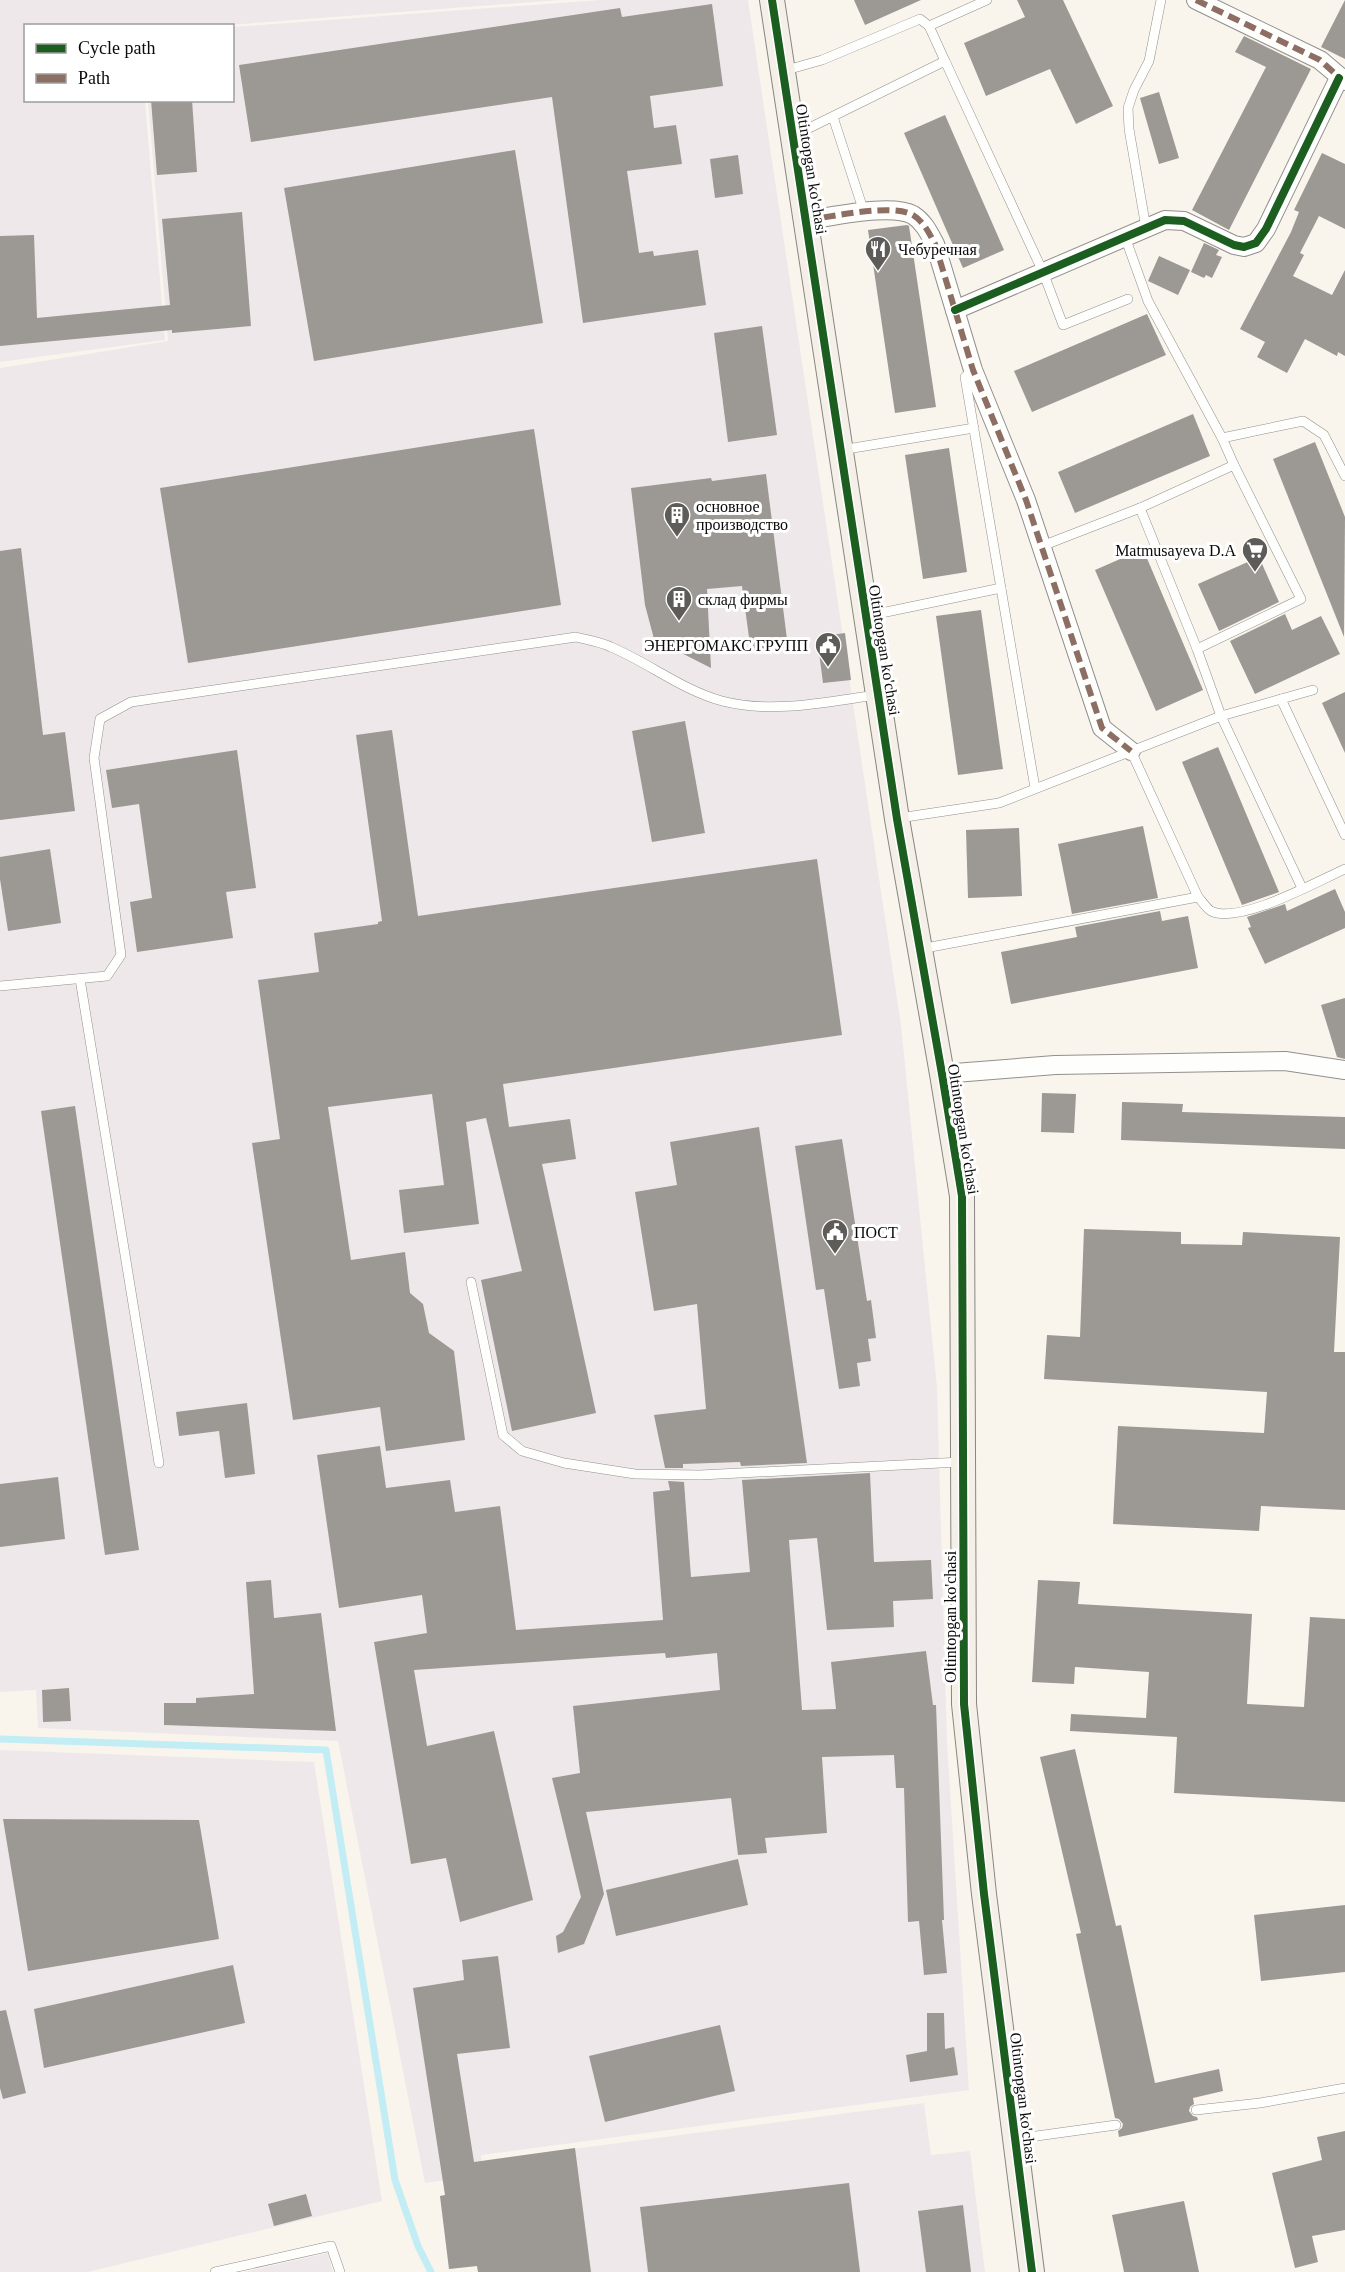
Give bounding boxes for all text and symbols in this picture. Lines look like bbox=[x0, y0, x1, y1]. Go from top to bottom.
legend bbox=[24, 24, 234, 102]
text: Cycle path bbox=[78, 38, 155, 58]
text: Path bbox=[78, 68, 110, 88]
street label: Oltintopgan ko'chasi bbox=[792, 102, 830, 236]
restaurant icon: Чебуречная bbox=[863, 234, 893, 272]
place label: Чебуречная bbox=[898, 241, 977, 259]
place label: основное производство bbox=[696, 498, 788, 534]
building icon: основное производство bbox=[662, 500, 692, 538]
supermarket icon: Matmusayeva D.A bbox=[1240, 535, 1270, 573]
place label: Matmusayeva D.A bbox=[1115, 542, 1236, 560]
street label: Oltintopgan ko'chasi bbox=[865, 583, 903, 717]
building icon: склад фирмы bbox=[664, 584, 694, 622]
place label: склад фирмы bbox=[698, 591, 788, 609]
public building icon: ЭНЕРГОМАКС ГРУПП bbox=[813, 630, 843, 668]
place label: ЭНЕРГОМАКС ГРУПП bbox=[644, 637, 808, 654]
street label: Oltintopgan ko'chasi bbox=[944, 1062, 982, 1196]
public building icon: ПОСТ bbox=[820, 1217, 850, 1255]
place label: ПОСТ bbox=[854, 1224, 898, 1241]
street label: Oltintopgan ko'chasi bbox=[942, 1550, 960, 1683]
street label: Oltintopgan ko'chasi bbox=[1006, 2031, 1040, 2165]

